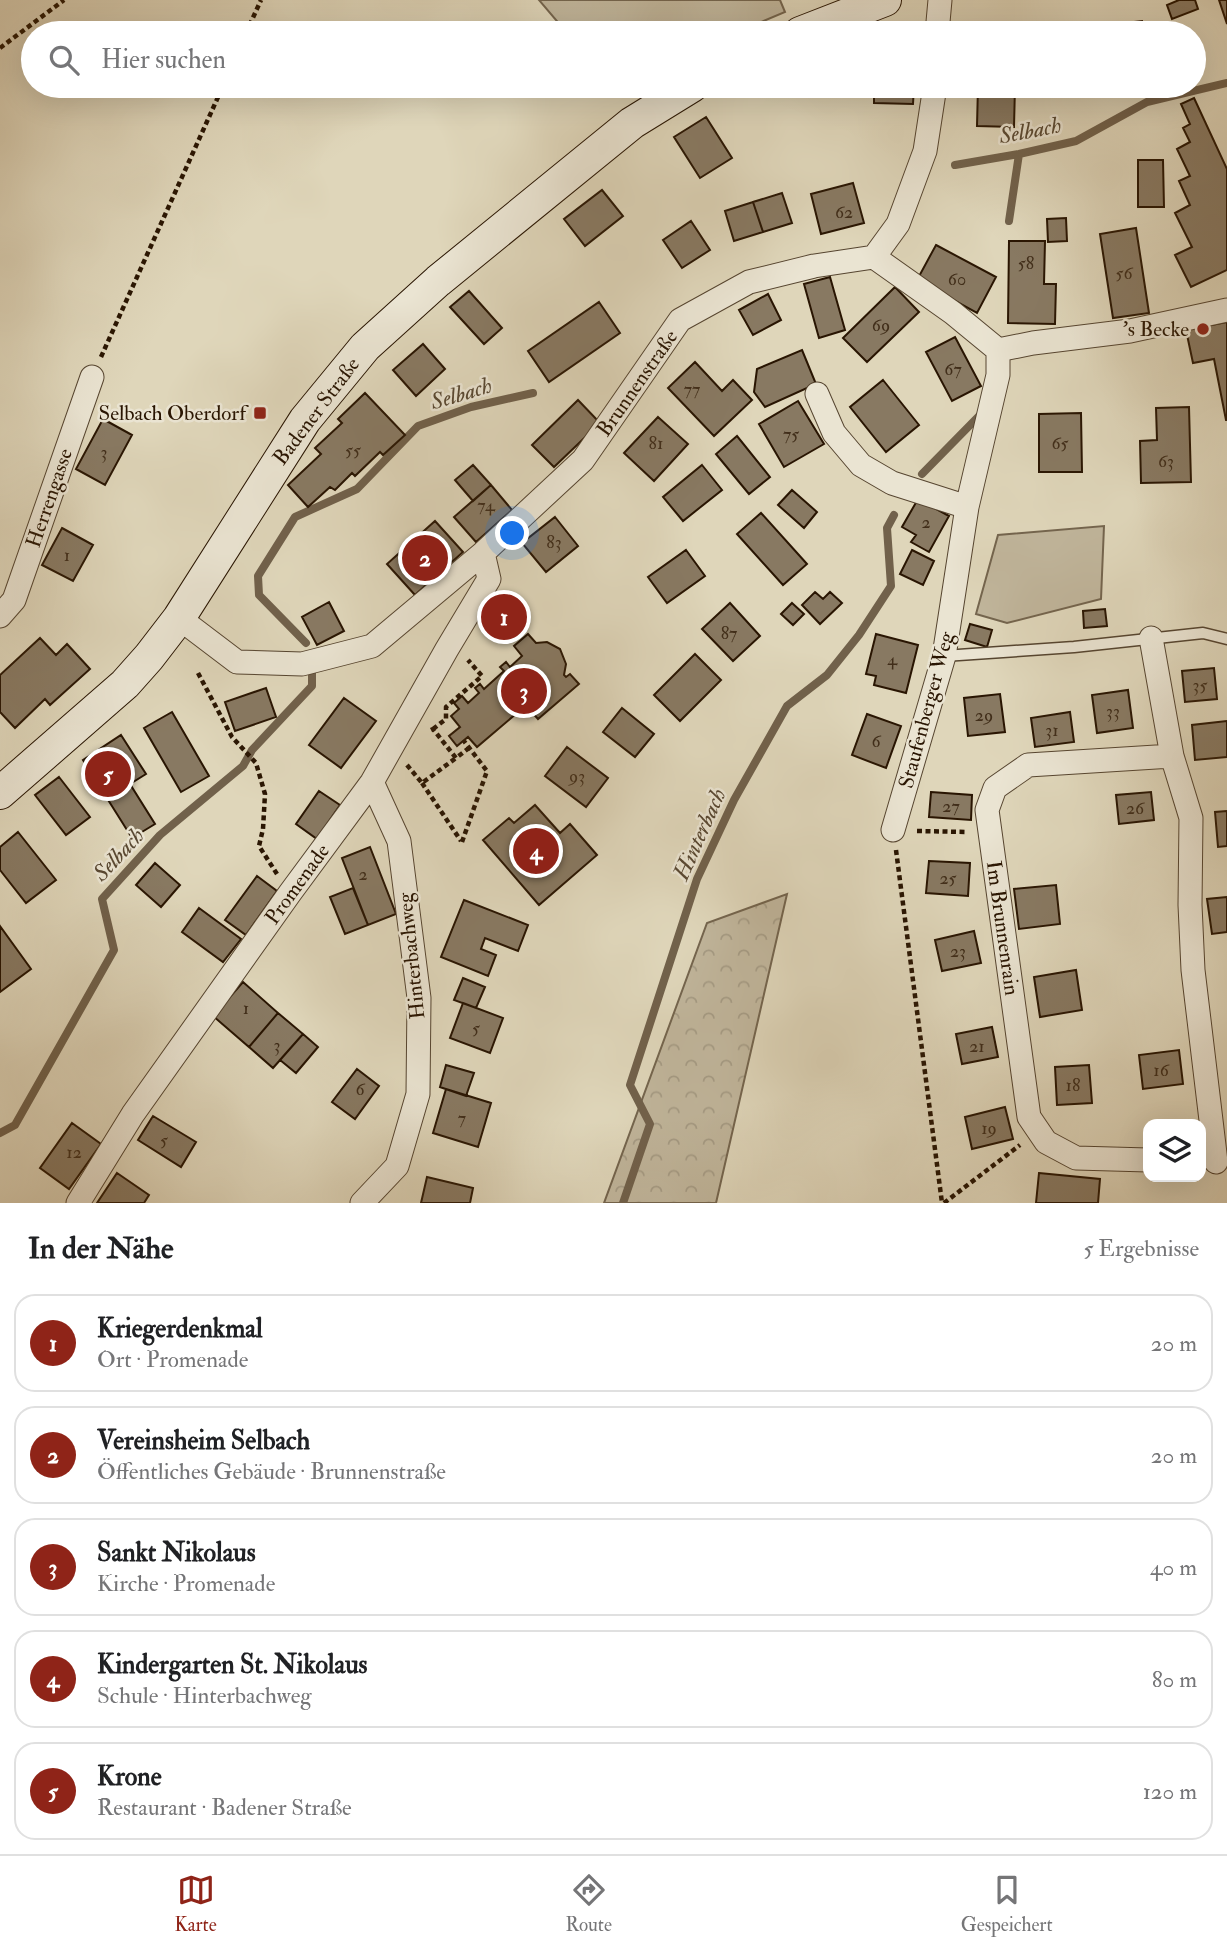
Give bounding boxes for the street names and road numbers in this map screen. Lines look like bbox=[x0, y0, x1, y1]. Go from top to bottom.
street label: Brunnenstraße bbox=[591, 325, 684, 442]
street label: Badener Straße bbox=[267, 352, 366, 471]
street label: Herrengasse bbox=[20, 445, 79, 551]
street label: Staufenberger Weg bbox=[893, 628, 961, 791]
street label: Promenade bbox=[259, 838, 336, 930]
street label: Im Brunnenrain bbox=[980, 859, 1025, 997]
street label: Hinterbachweg bbox=[391, 891, 432, 1021]

